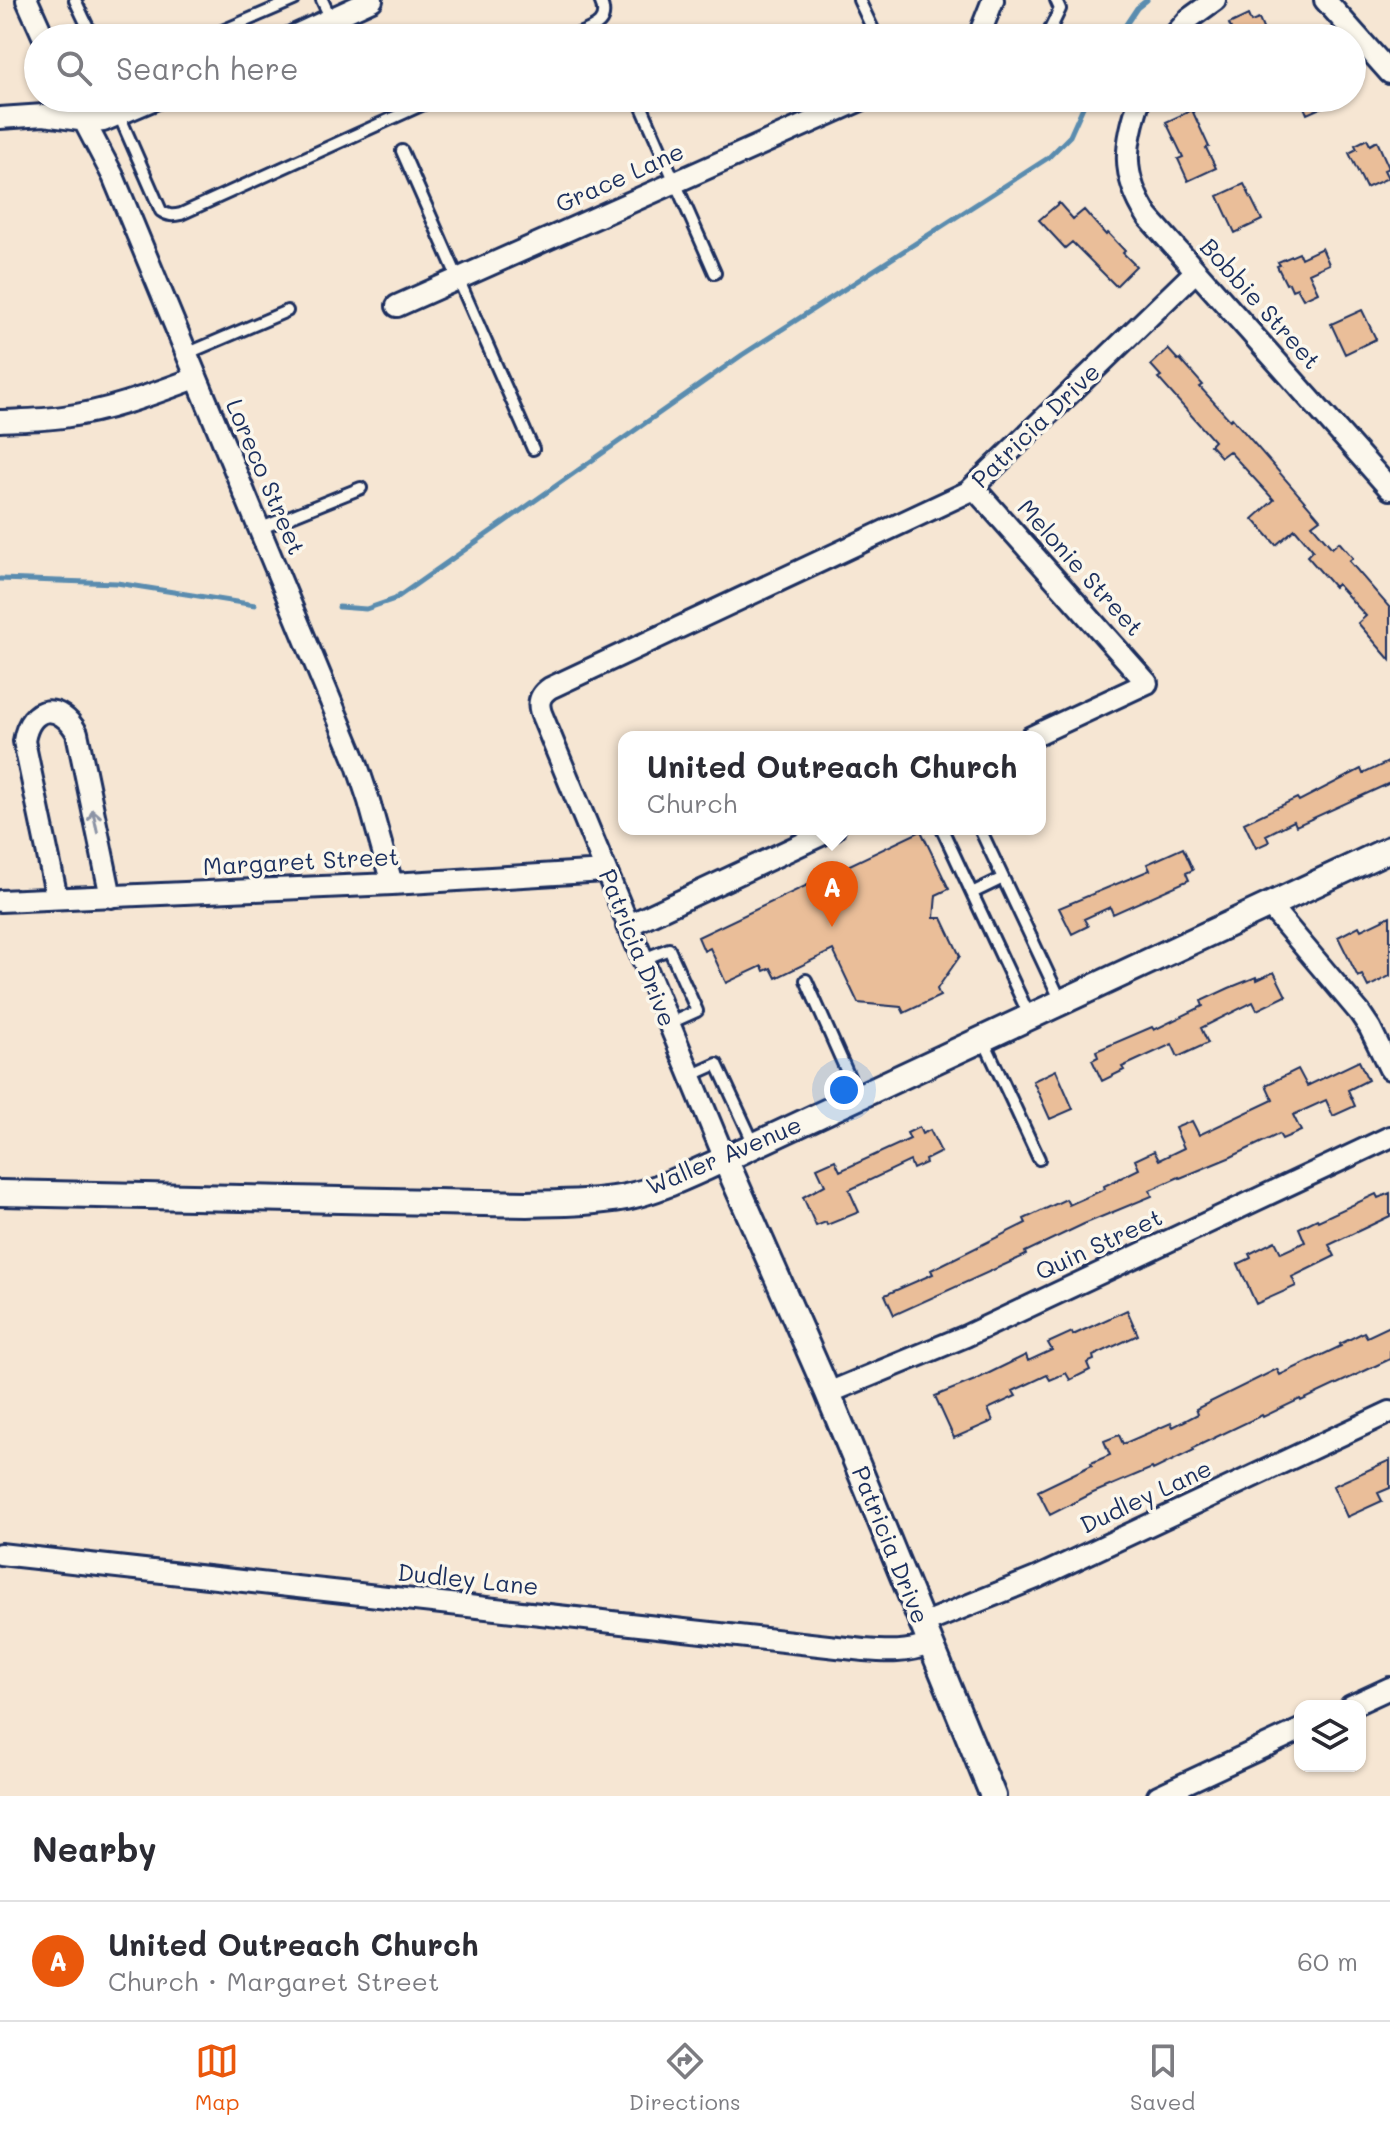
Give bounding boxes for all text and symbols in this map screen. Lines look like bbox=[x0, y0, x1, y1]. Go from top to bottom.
search box bbox=[24, 24, 1366, 112]
icon: search bbox=[52, 46, 96, 90]
text: Search here bbox=[116, 48, 299, 88]
street label: Grace Lane bbox=[550, 135, 688, 219]
street label: Bobbie Street bbox=[1194, 231, 1328, 375]
street label: Patricia Drive bbox=[964, 356, 1106, 494]
street label: Loreco Street bbox=[220, 394, 313, 559]
street label: Melonie Street bbox=[1011, 492, 1151, 642]
popup bbox=[618, 731, 1046, 835]
text: United Outreach Church bbox=[647, 746, 1017, 786]
text: Church bbox=[647, 786, 737, 820]
one-way arrow bbox=[87, 808, 102, 834]
street label: Margaret Street bbox=[202, 840, 400, 881]
pin: A bbox=[806, 861, 858, 927]
street label: Patricia Drive bbox=[593, 864, 684, 1031]
your location bbox=[824, 1070, 864, 1110]
street label: Waller Avenue bbox=[641, 1108, 806, 1201]
street label: Quin Street bbox=[1030, 1201, 1167, 1287]
street label: Dudley Lane bbox=[1075, 1452, 1216, 1540]
street label: Patricia Drive bbox=[846, 1461, 937, 1628]
street label: Dudley Lane bbox=[396, 1556, 540, 1601]
map controls bbox=[1294, 1700, 1366, 1772]
button: layers bbox=[1294, 1700, 1366, 1772]
text: Nearby bbox=[32, 1826, 157, 1871]
text: United Outreach Church bbox=[108, 1924, 478, 1964]
text: A bbox=[49, 1944, 67, 1978]
text: 60 m bbox=[1297, 1944, 1358, 1978]
text: Church · Margaret Street bbox=[108, 1964, 439, 1998]
tab: Map bbox=[195, 2039, 240, 2116]
tab: Directions bbox=[629, 2039, 741, 2116]
tab: Saved bbox=[1130, 2039, 1195, 2116]

